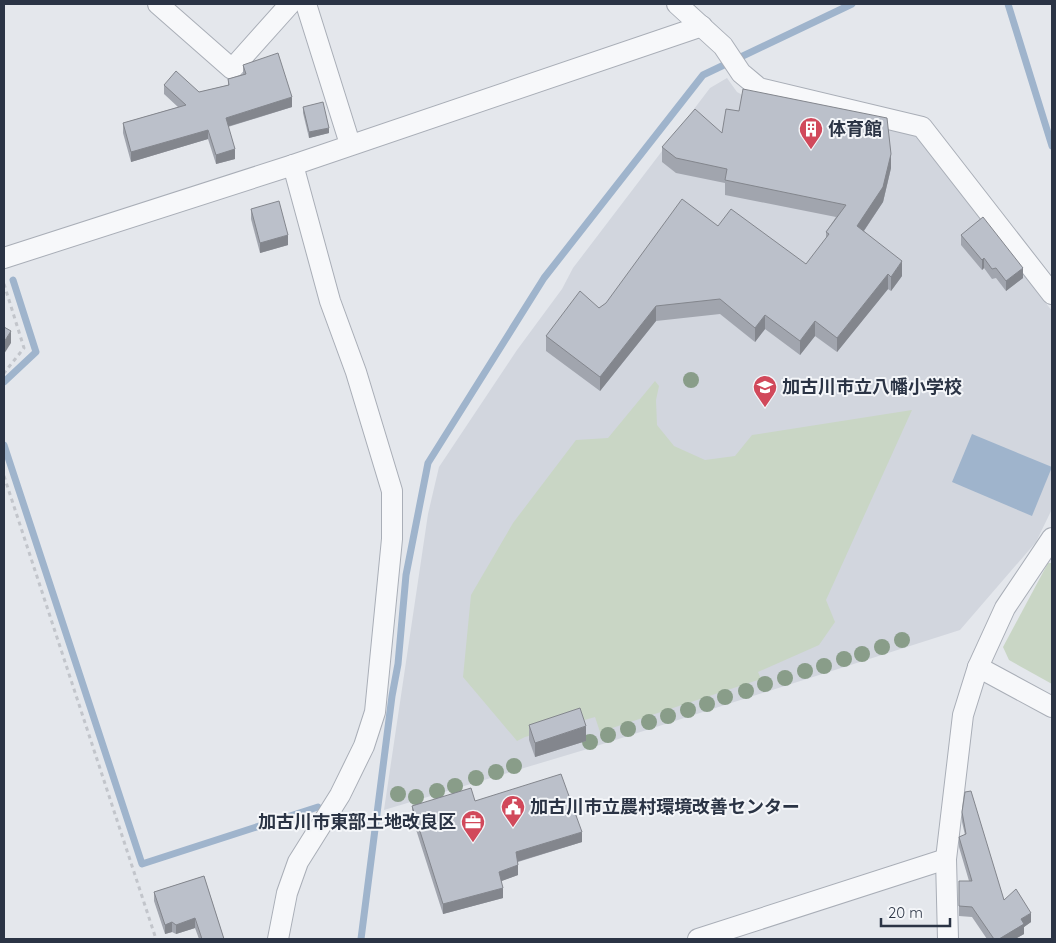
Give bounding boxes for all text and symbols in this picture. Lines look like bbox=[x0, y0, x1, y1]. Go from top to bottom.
building icon: 体育館 bbox=[798, 116, 824, 150]
place label: 体育館 bbox=[828, 117, 882, 140]
school or university icon: 加古川市立八幡小学校 bbox=[752, 374, 778, 408]
place label: 加古川市立八幡小学校 bbox=[782, 375, 962, 398]
public building icon: 加古川市立農村環境改善センター bbox=[500, 794, 526, 828]
place label: 加古川市立農村環境改善センター bbox=[530, 795, 800, 818]
office icon: 加古川市東部土地改良区 bbox=[460, 809, 486, 843]
place label: 加古川市東部土地改良区 bbox=[258, 810, 456, 833]
scale bar bbox=[881, 896, 950, 928]
text: 20 m bbox=[888, 903, 923, 922]

